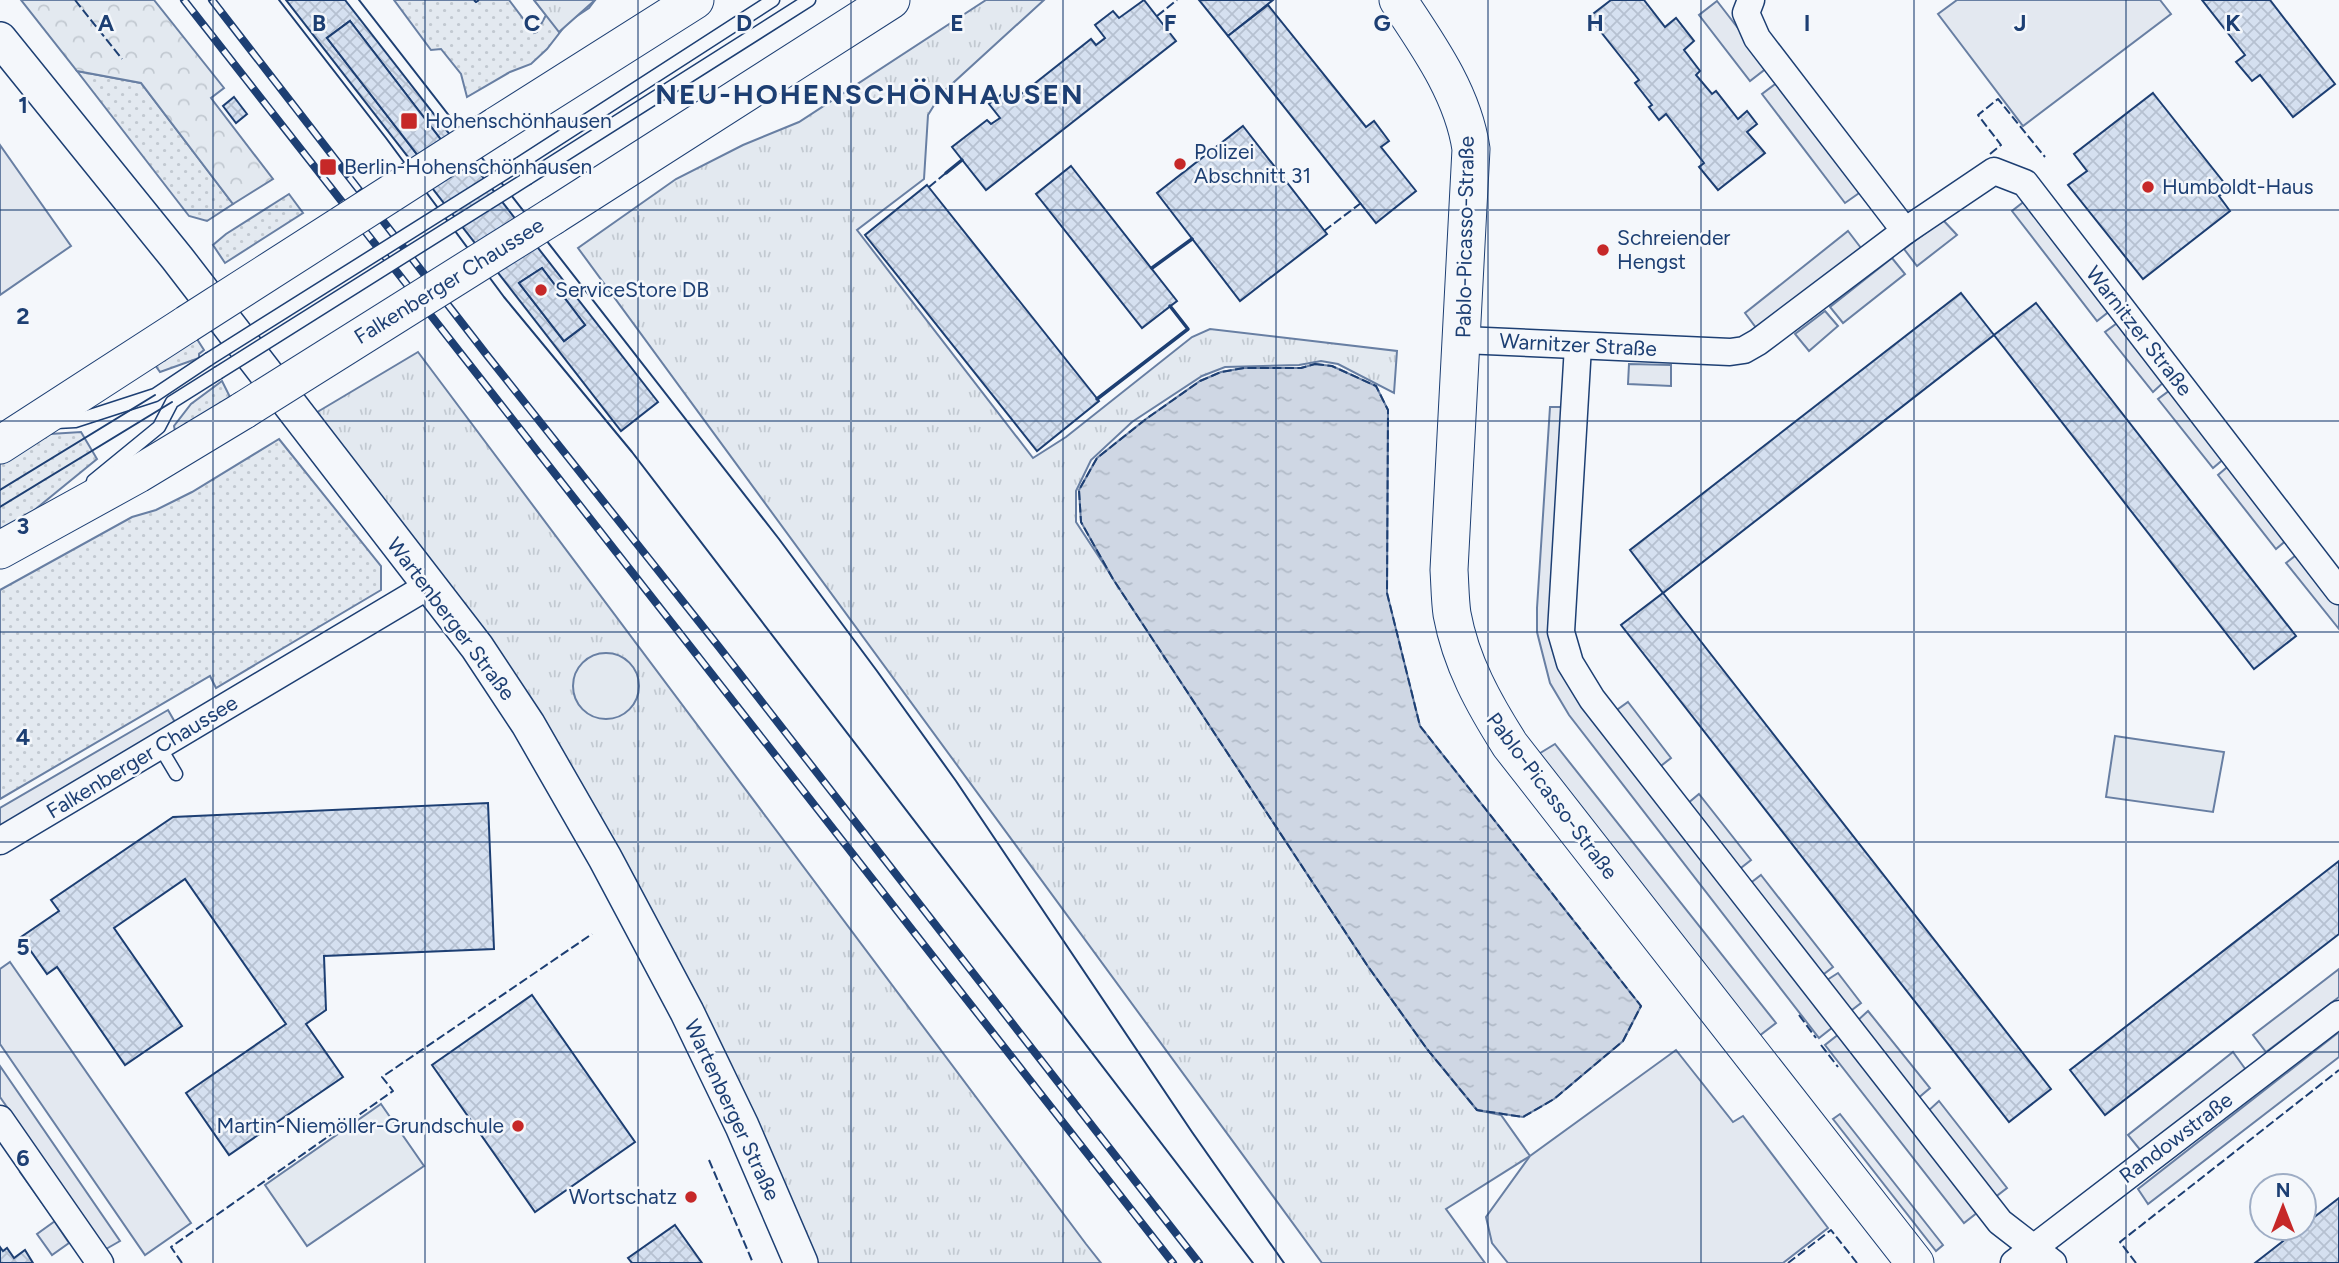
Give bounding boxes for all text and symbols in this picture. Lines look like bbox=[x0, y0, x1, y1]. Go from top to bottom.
text: A bbox=[98, 9, 115, 37]
text: B bbox=[312, 9, 326, 37]
text: C bbox=[524, 9, 541, 37]
text: D bbox=[736, 9, 752, 37]
text: E bbox=[950, 9, 964, 37]
text: F bbox=[1164, 9, 1177, 37]
text: G bbox=[1373, 9, 1391, 37]
text: H bbox=[1586, 9, 1604, 37]
text: I bbox=[1804, 9, 1810, 37]
text: J bbox=[2014, 9, 2026, 37]
text: K bbox=[2225, 9, 2241, 37]
district label: NEU-HOHENSCHÖNHAUSEN bbox=[655, 77, 1085, 111]
text: 1 bbox=[18, 91, 28, 119]
place label: Hohenschönhausen bbox=[425, 108, 612, 133]
marker: Hohenschönhausen bbox=[399, 111, 419, 131]
street label: Pablo-Picasso-Straße bbox=[1450, 136, 1479, 338]
place label: Polizei Abschnitt 31 bbox=[1194, 139, 1311, 188]
place label: Berlin-Hohenschönhausen bbox=[344, 154, 592, 179]
marker: Polizei Abschnitt 31 bbox=[1172, 156, 1188, 172]
marker: Berlin-Hohenschönhausen bbox=[318, 157, 338, 177]
place label: Humboldt-Haus bbox=[2162, 174, 2313, 199]
marker: Humboldt-Haus bbox=[2140, 179, 2156, 195]
street label: Falkenberger Chaussee bbox=[349, 212, 548, 349]
place label: Schreiender Hengst bbox=[1617, 225, 1730, 274]
marker: Schreiender Hengst bbox=[1595, 242, 1611, 258]
street label: Warnitzer Straße bbox=[2081, 261, 2198, 401]
place label: ServiceStore DB bbox=[555, 277, 709, 302]
marker: ServiceStore DB bbox=[533, 282, 549, 298]
text: 2 bbox=[16, 302, 30, 330]
street label: Warnitzer Straße bbox=[1499, 328, 1657, 361]
text: 3 bbox=[17, 512, 29, 540]
street label: Wartenberger Straße bbox=[382, 532, 521, 705]
street label: Falkenberger Chaussee bbox=[42, 690, 242, 824]
street label: Pablo-Picasso-Straße bbox=[1482, 707, 1623, 884]
text: 4 bbox=[16, 723, 30, 751]
text: 5 bbox=[16, 933, 30, 961]
street label: Wartenberger Straße bbox=[679, 1015, 785, 1204]
street label: Randowstraße bbox=[2114, 1087, 2237, 1188]
place label: Martin-Niemöller-Grundschule bbox=[216, 1113, 504, 1138]
marker: Martin-Niemöller-Grundschule bbox=[510, 1118, 526, 1134]
text: 6 bbox=[16, 1144, 30, 1172]
north arrow bbox=[2248, 1172, 2318, 1242]
text: N bbox=[2276, 1179, 2290, 1202]
place label: Wortschatz bbox=[569, 1184, 677, 1209]
marker: Wortschatz bbox=[683, 1189, 699, 1205]

